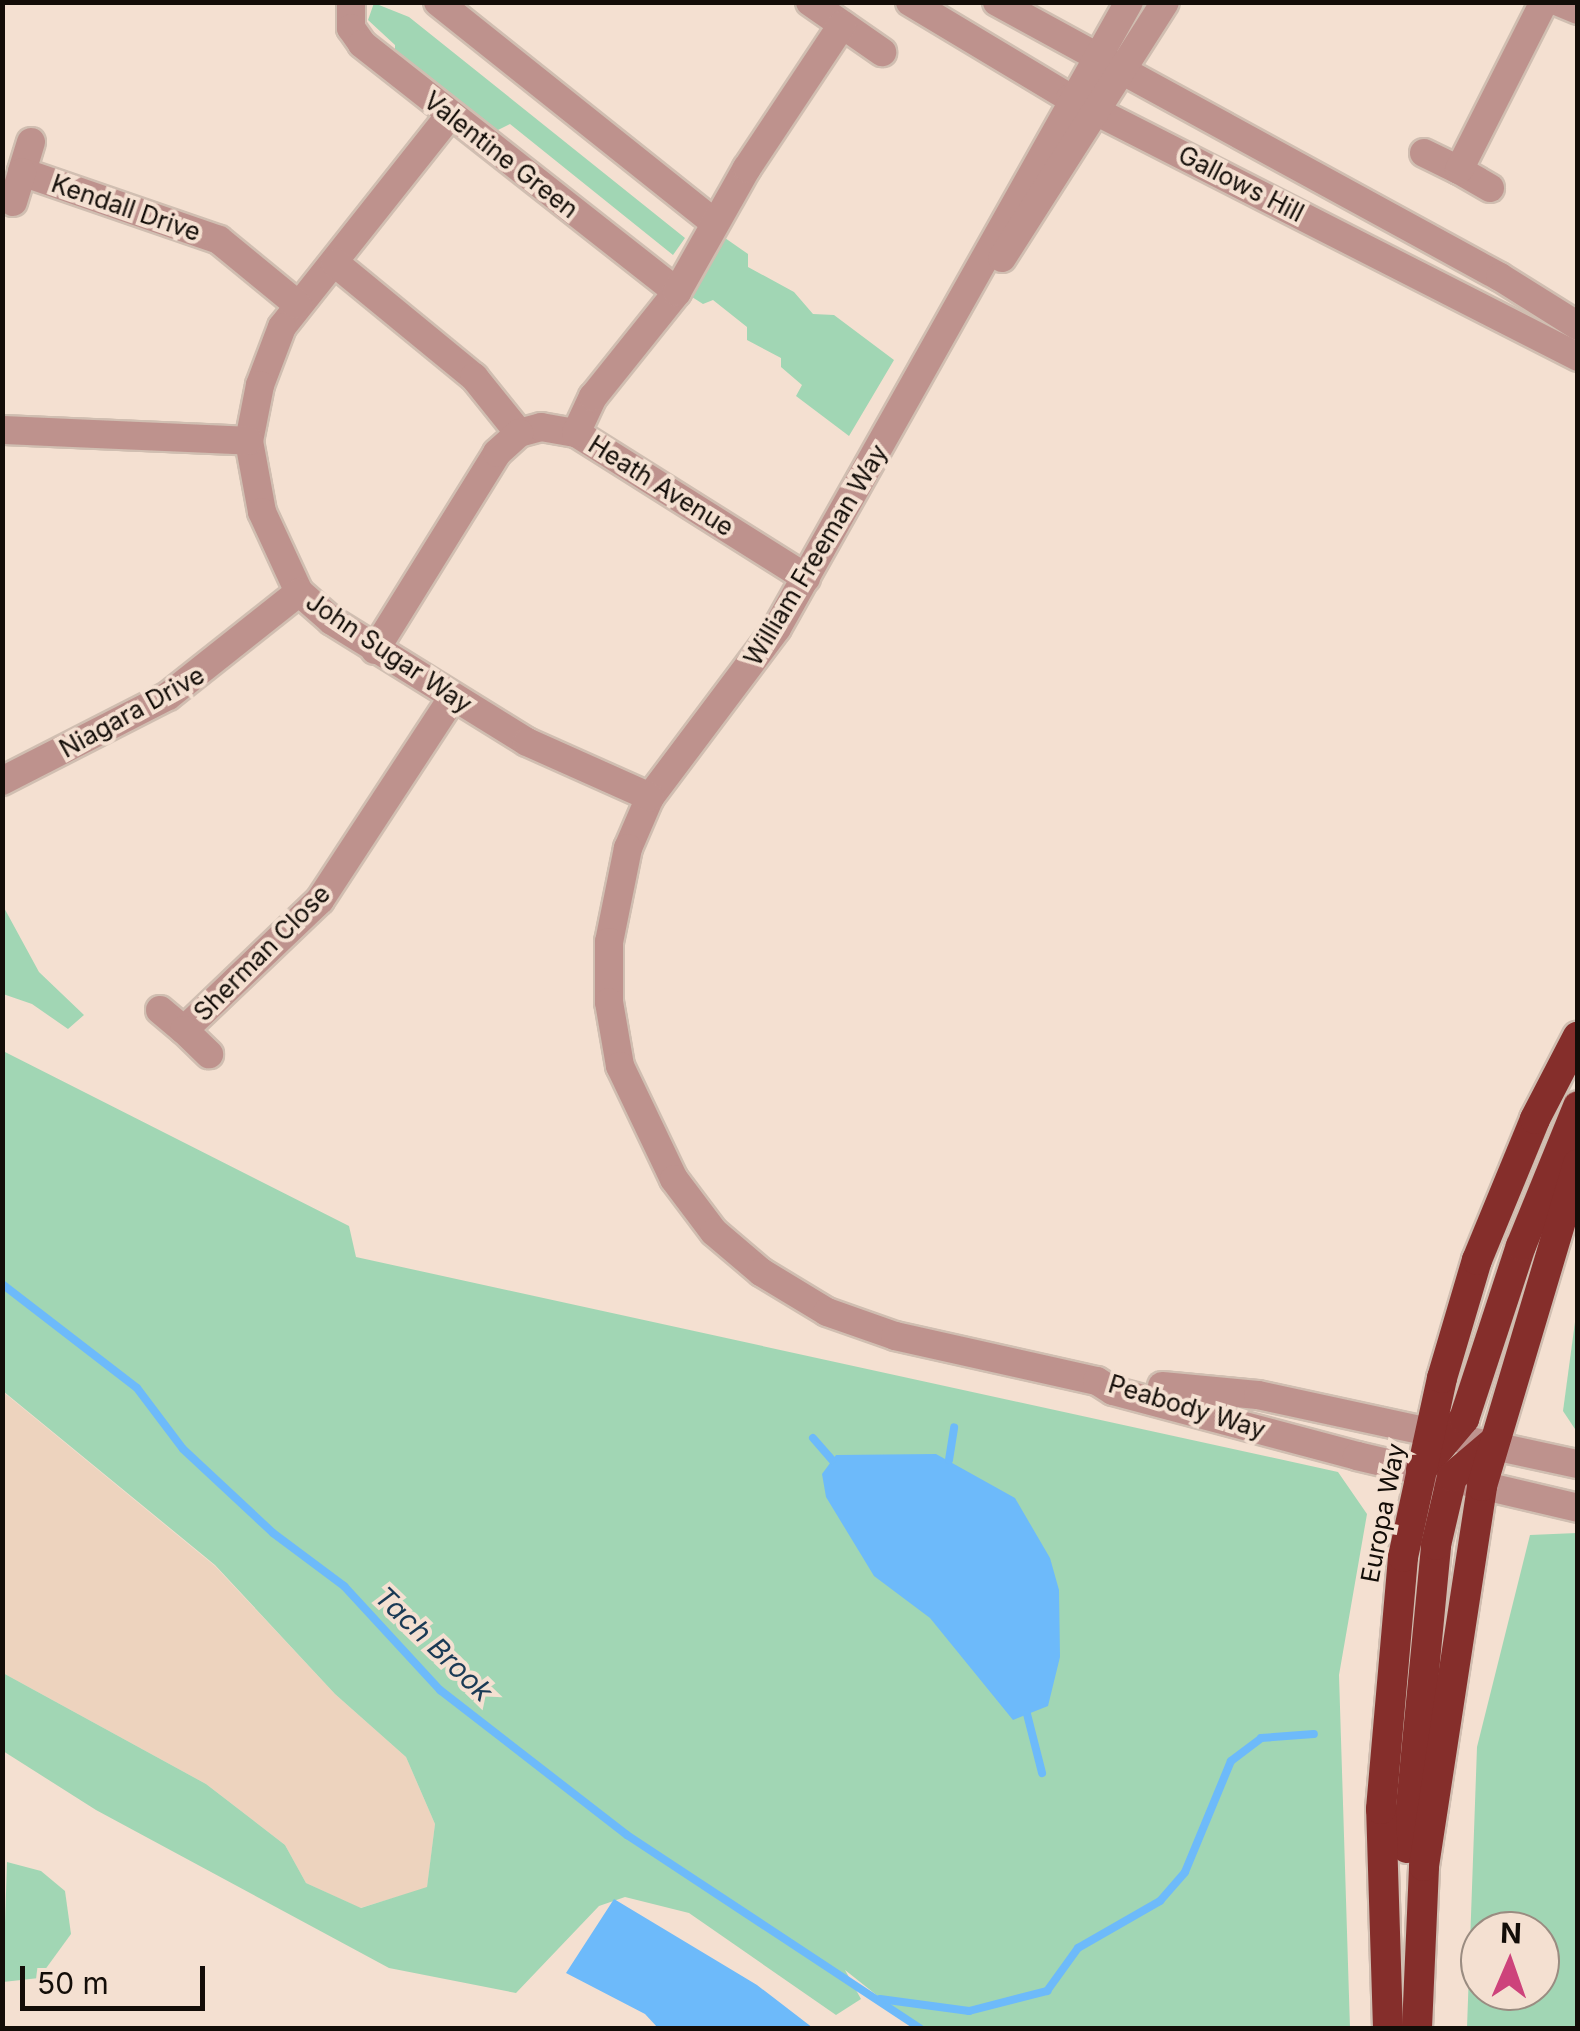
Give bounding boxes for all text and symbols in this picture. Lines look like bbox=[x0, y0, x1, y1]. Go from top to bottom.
street label: Valentine Green bbox=[418, 85, 584, 225]
street label: Gallows Hill bbox=[1173, 140, 1309, 228]
street label: Kendall Drive bbox=[48, 168, 204, 248]
street label: Heath Avenue bbox=[583, 429, 739, 543]
street label: William Freeman Way bbox=[738, 439, 894, 671]
street label: John Sugar Way bbox=[300, 586, 478, 720]
street label: Niagara Drive bbox=[54, 660, 210, 764]
street label: Sherman Close bbox=[188, 879, 336, 1027]
street label: Peabody Way bbox=[1105, 1369, 1269, 1445]
street label: Europa Way bbox=[1355, 1441, 1411, 1585]
water label: Tach Brook bbox=[368, 1579, 500, 1709]
north arrow bbox=[1460, 1911, 1560, 2011]
text: N bbox=[1500, 1916, 1522, 1950]
scale bar bbox=[25, 1946, 210, 2008]
text: 50 m bbox=[37, 1965, 109, 2001]

